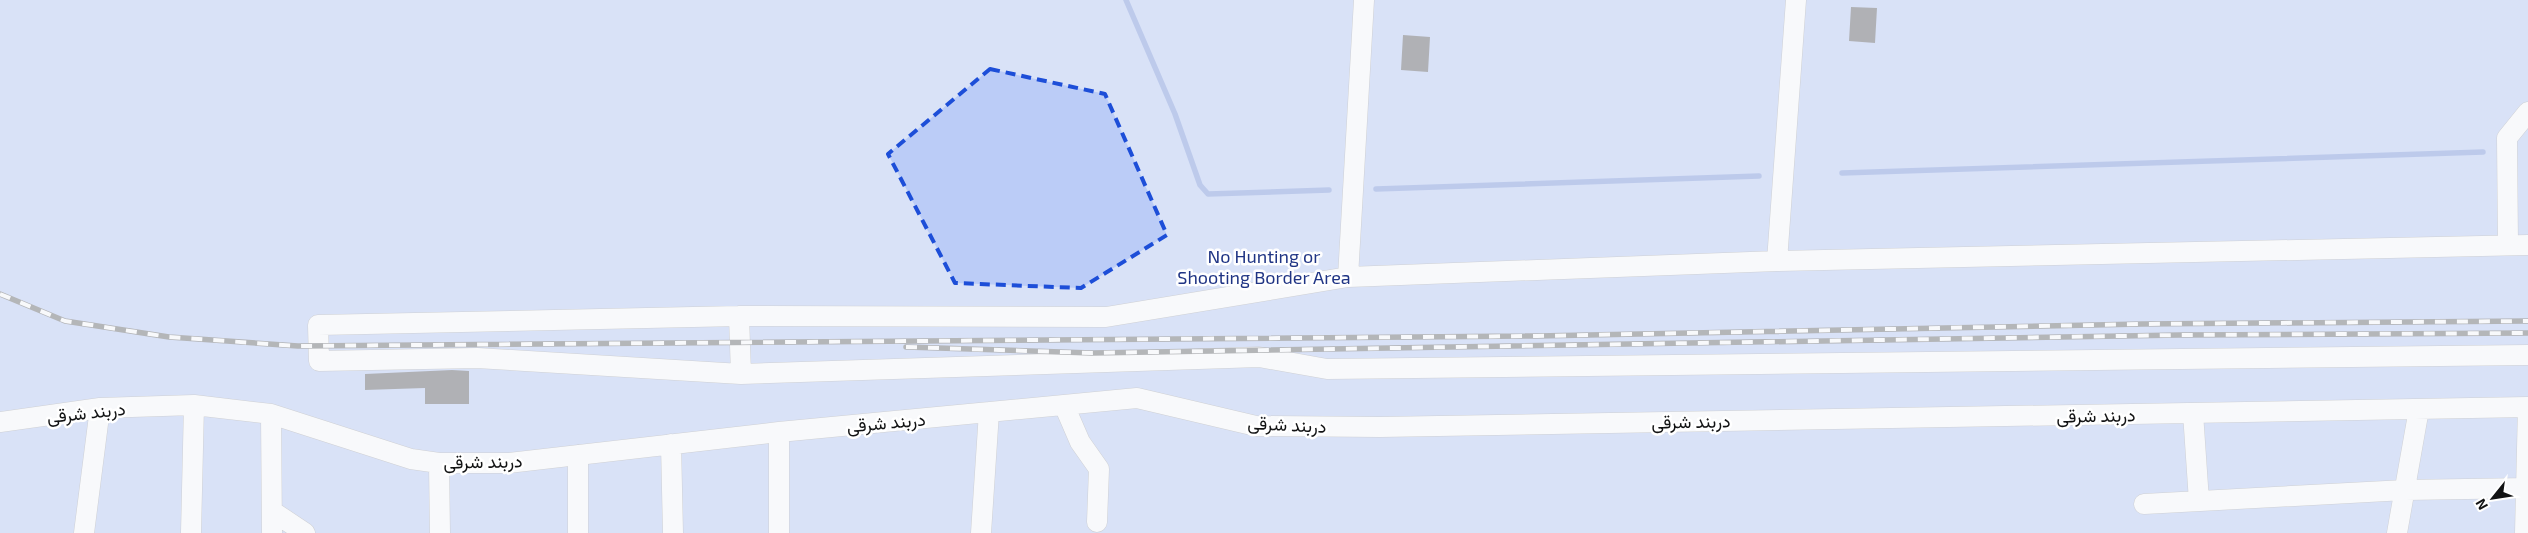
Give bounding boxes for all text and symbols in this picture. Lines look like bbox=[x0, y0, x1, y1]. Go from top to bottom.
park label: No Hunting or Shooting Border Area bbox=[1177, 245, 1351, 288]
street label: دربند شرقی bbox=[46, 397, 127, 428]
street label: دربند شرقی bbox=[2056, 403, 2136, 428]
street label: دربند شرقی bbox=[846, 408, 926, 437]
street label: دربند شرقی bbox=[1651, 409, 1731, 434]
street label: دربند شرقی bbox=[1247, 411, 1327, 438]
street label: دربند شرقی bbox=[443, 449, 523, 474]
north arrow bbox=[2468, 473, 2518, 523]
text: N bbox=[2471, 496, 2491, 513]

